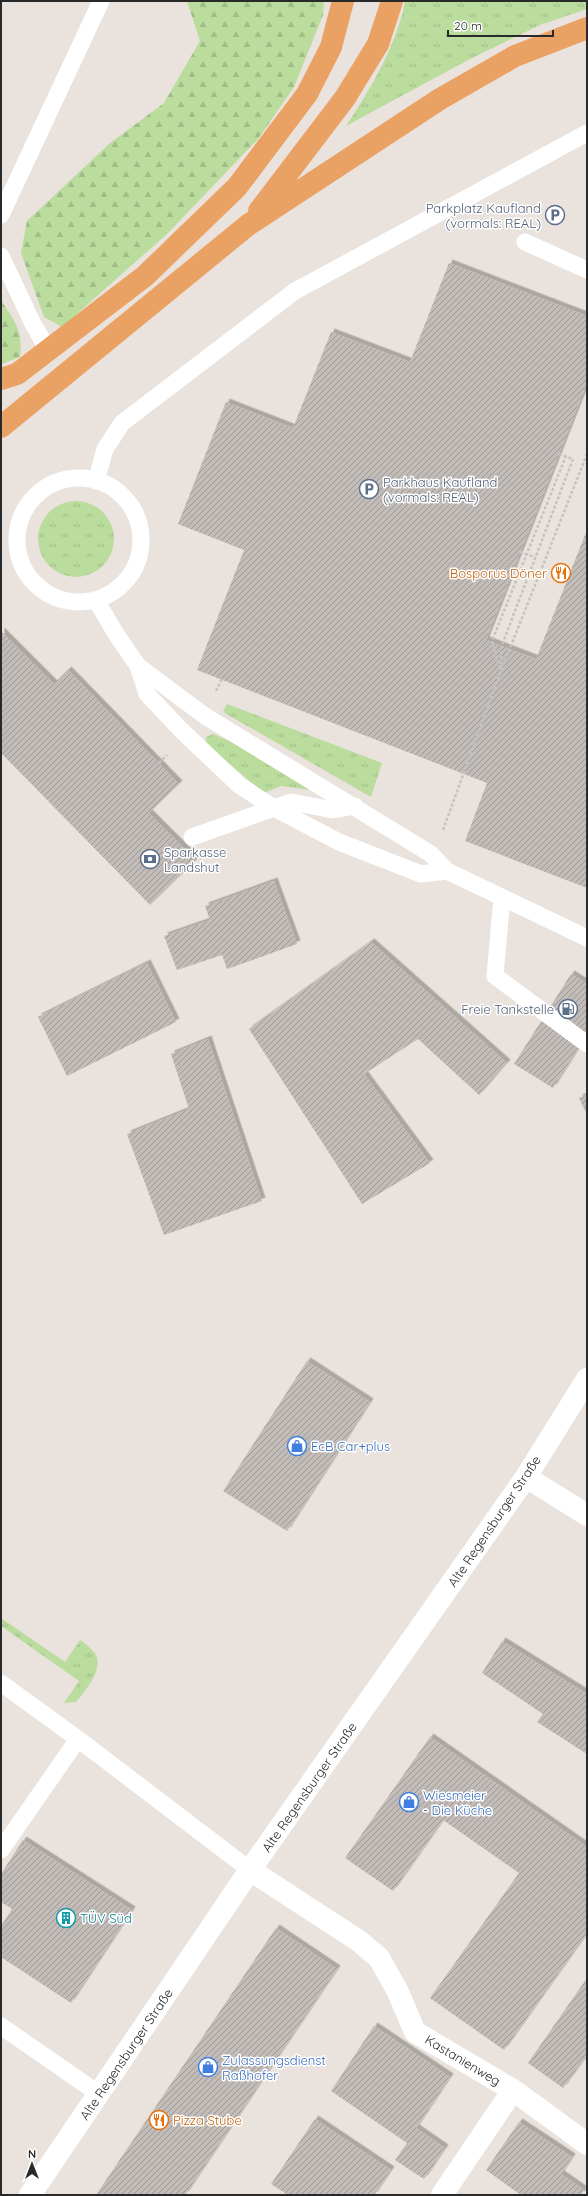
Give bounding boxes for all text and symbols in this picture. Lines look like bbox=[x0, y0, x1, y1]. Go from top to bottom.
scale bar bbox=[448, 12, 553, 38]
text: 20 m bbox=[454, 18, 482, 33]
place label: Parkplatz Kaufland (vormals: REAL) bbox=[426, 200, 541, 231]
parking icon: Parkplatz Kaufland (vormals: REAL) bbox=[544, 204, 566, 226]
place label: Parkhaus Kaufland (vormals: REAL) bbox=[383, 474, 497, 505]
parking icon: Parkhaus Kaufland (vormals: REAL) bbox=[358, 478, 380, 500]
restaurant icon: Bosporus Döner bbox=[550, 562, 572, 584]
place label: Bosporus Döner bbox=[450, 565, 547, 581]
place label: Sparkasse Landshut bbox=[164, 844, 226, 875]
bank icon: Sparkasse Landshut bbox=[139, 848, 161, 870]
fuel station icon: Freie Tankstelle bbox=[557, 998, 579, 1020]
place label: Freie Tankstelle bbox=[461, 1001, 554, 1017]
shop icon: EcB Car+plus bbox=[286, 1435, 308, 1457]
place label: EcB Car+plus bbox=[311, 1438, 390, 1454]
street label: Alte Regensburger Straße bbox=[444, 1452, 544, 1590]
street label: Alte Regensburger Straße bbox=[258, 1719, 360, 1855]
place label: Wiesmeier - Die Küche bbox=[423, 1787, 492, 1818]
shop icon: Wiesmeier - Die Küche bbox=[398, 1791, 420, 1813]
building icon: TÜV Süd bbox=[55, 1907, 77, 1929]
place label: TÜV Süd bbox=[80, 1910, 132, 1926]
street label: Alte Regensburger Straße bbox=[76, 1985, 176, 2123]
street label: Kastanienweg bbox=[422, 2031, 504, 2089]
place label: Zulassungsdienst Raßhofer bbox=[222, 2052, 326, 2083]
shop icon: Zulassungsdienst Raßhofer bbox=[197, 2056, 219, 2078]
restaurant icon: Pizza Stube bbox=[148, 2109, 170, 2131]
place label: Pizza Stube bbox=[173, 2112, 242, 2128]
north arrow bbox=[12, 2144, 52, 2184]
text: N bbox=[28, 2147, 36, 2161]

